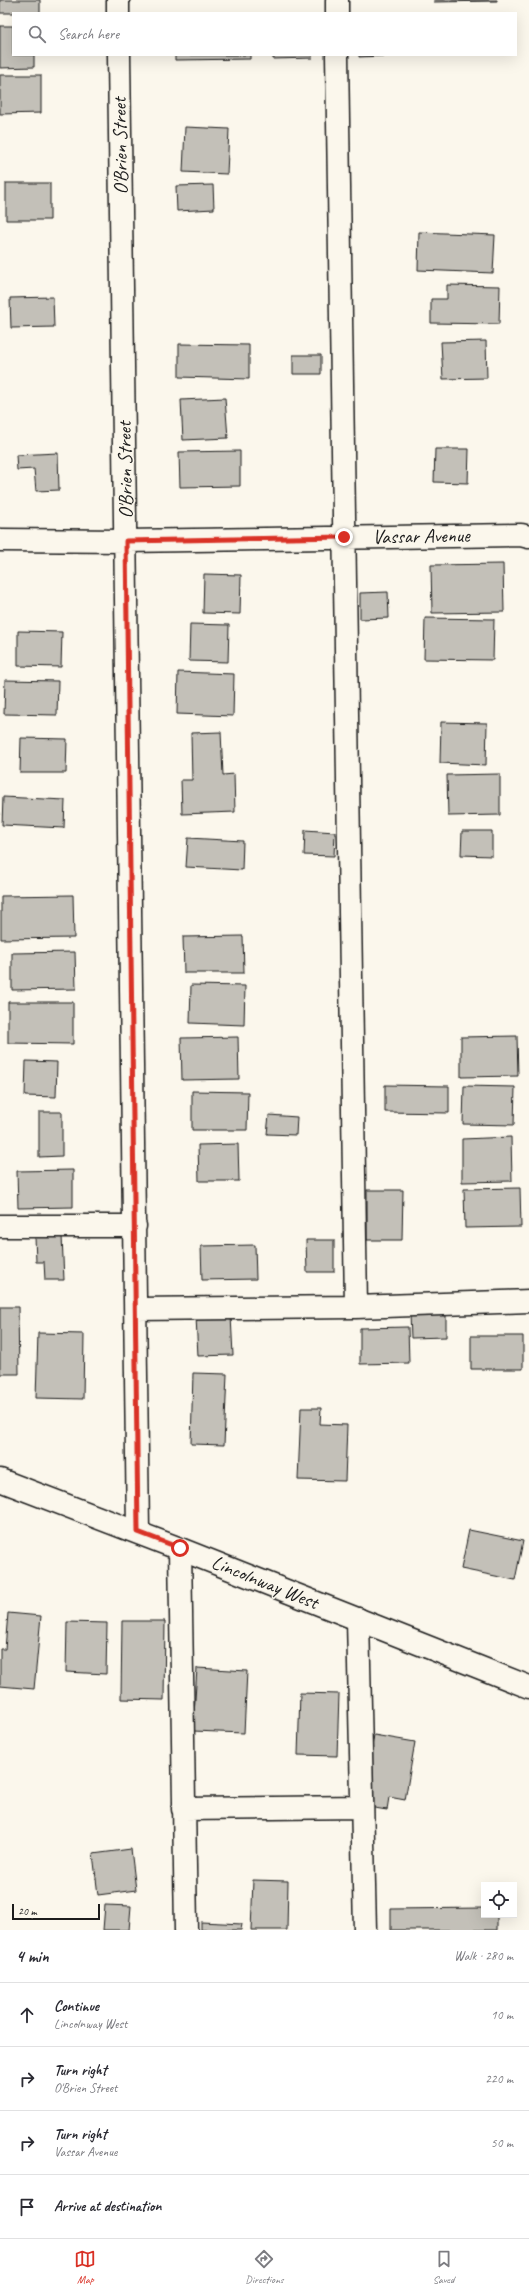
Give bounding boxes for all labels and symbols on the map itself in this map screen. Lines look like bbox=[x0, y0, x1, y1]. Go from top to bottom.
street label: O'Brien Street bbox=[107, 95, 133, 195]
street label: O'Brien Street bbox=[112, 419, 138, 519]
street label: Vassar Avenue bbox=[372, 523, 471, 549]
route end bbox=[335, 528, 353, 546]
route start bbox=[171, 1539, 189, 1557]
street label: Lincolnway West bbox=[208, 1549, 324, 1616]
scale bar bbox=[12, 1902, 100, 1921]

